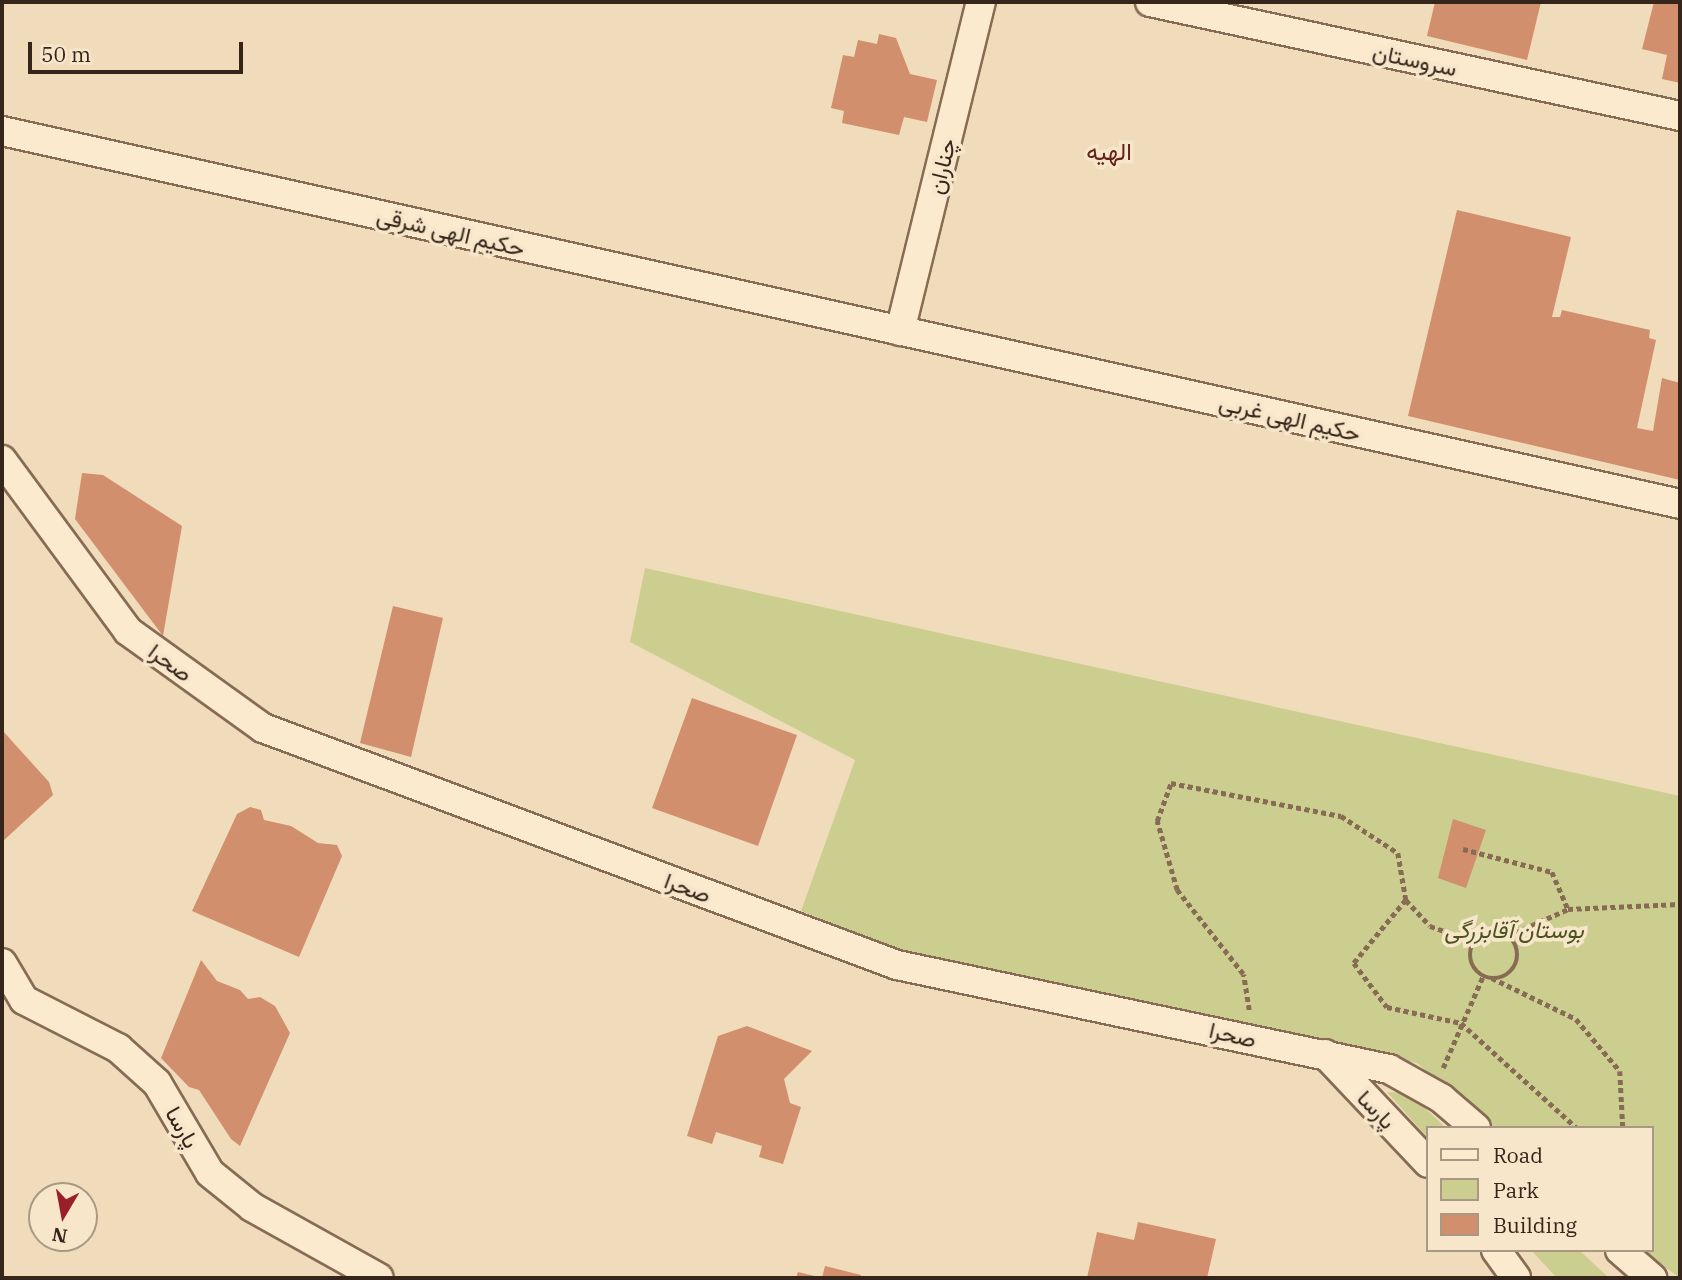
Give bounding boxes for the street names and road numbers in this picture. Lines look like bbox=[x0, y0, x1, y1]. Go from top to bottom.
street label: سروستان bbox=[1370, 37, 1460, 81]
street label: چناران bbox=[921, 135, 961, 197]
street label: حکیم الهی شرقی bbox=[374, 201, 528, 261]
street label: حکیم الهی غربی bbox=[1217, 387, 1363, 447]
street label: صحرا bbox=[144, 637, 198, 687]
street label: صحرا bbox=[661, 866, 715, 908]
street label: صحرا bbox=[1207, 1015, 1259, 1053]
street label: پارسا bbox=[1352, 1084, 1402, 1134]
street label: پارسا bbox=[160, 1101, 206, 1153]

